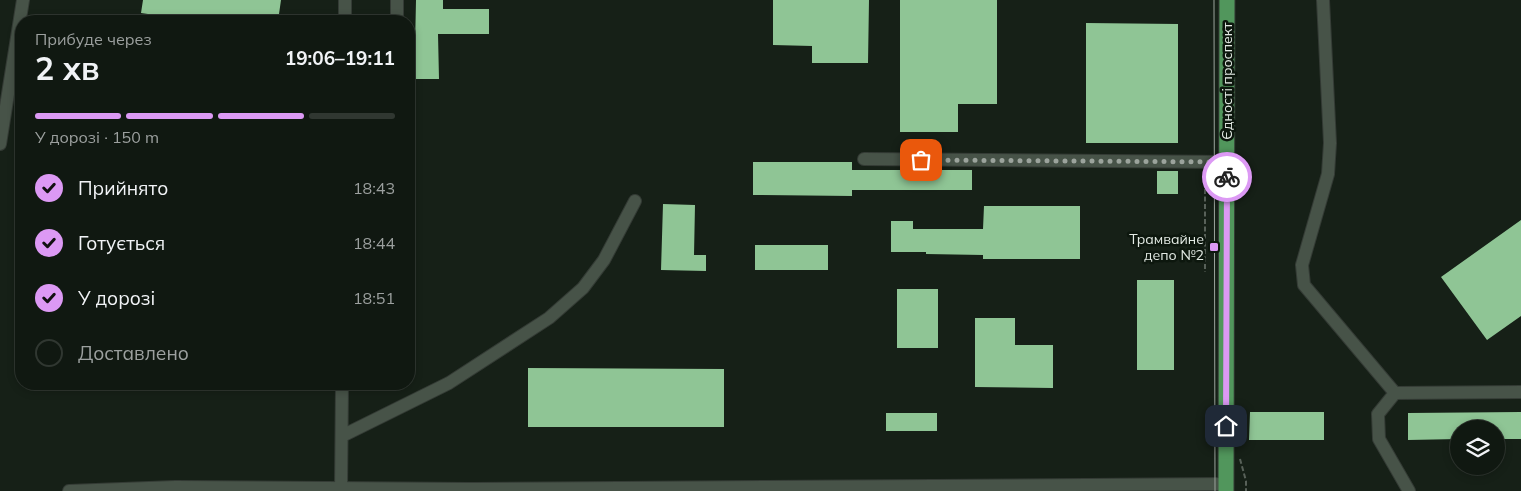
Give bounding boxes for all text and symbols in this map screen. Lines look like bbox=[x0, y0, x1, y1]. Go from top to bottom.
street label: Єдності проспект bbox=[1218, 22, 1236, 140]
text: Прибуде через bbox=[35, 29, 152, 49]
text: 19:06–19:11 bbox=[285, 46, 395, 70]
text: 2 хв bbox=[35, 48, 100, 88]
text: У дорозі · 150 m bbox=[35, 127, 159, 147]
pin bbox=[900, 139, 942, 181]
icon: bag bbox=[907, 146, 935, 174]
courier bbox=[1202, 152, 1252, 202]
icon: bike bbox=[1213, 163, 1241, 191]
icon: check bbox=[35, 174, 63, 202]
text: Прийнято bbox=[78, 176, 168, 200]
text: 18:43 bbox=[353, 178, 395, 198]
icon: check bbox=[35, 229, 63, 257]
place label: Трамвайне депо №2 bbox=[1129, 230, 1204, 264]
text: Готується bbox=[78, 231, 165, 255]
text: 18:44 bbox=[353, 233, 395, 253]
marker: Трамвайне депо №2 bbox=[1208, 241, 1220, 253]
icon: check bbox=[35, 284, 63, 312]
text: У дорозі bbox=[78, 286, 155, 310]
text: 18:51 bbox=[353, 288, 395, 308]
text: Доставлено bbox=[78, 341, 189, 365]
pin bbox=[1205, 405, 1247, 447]
icon: home bbox=[1212, 412, 1240, 440]
map controls bbox=[1450, 420, 1505, 475]
button: layers bbox=[1450, 420, 1505, 475]

